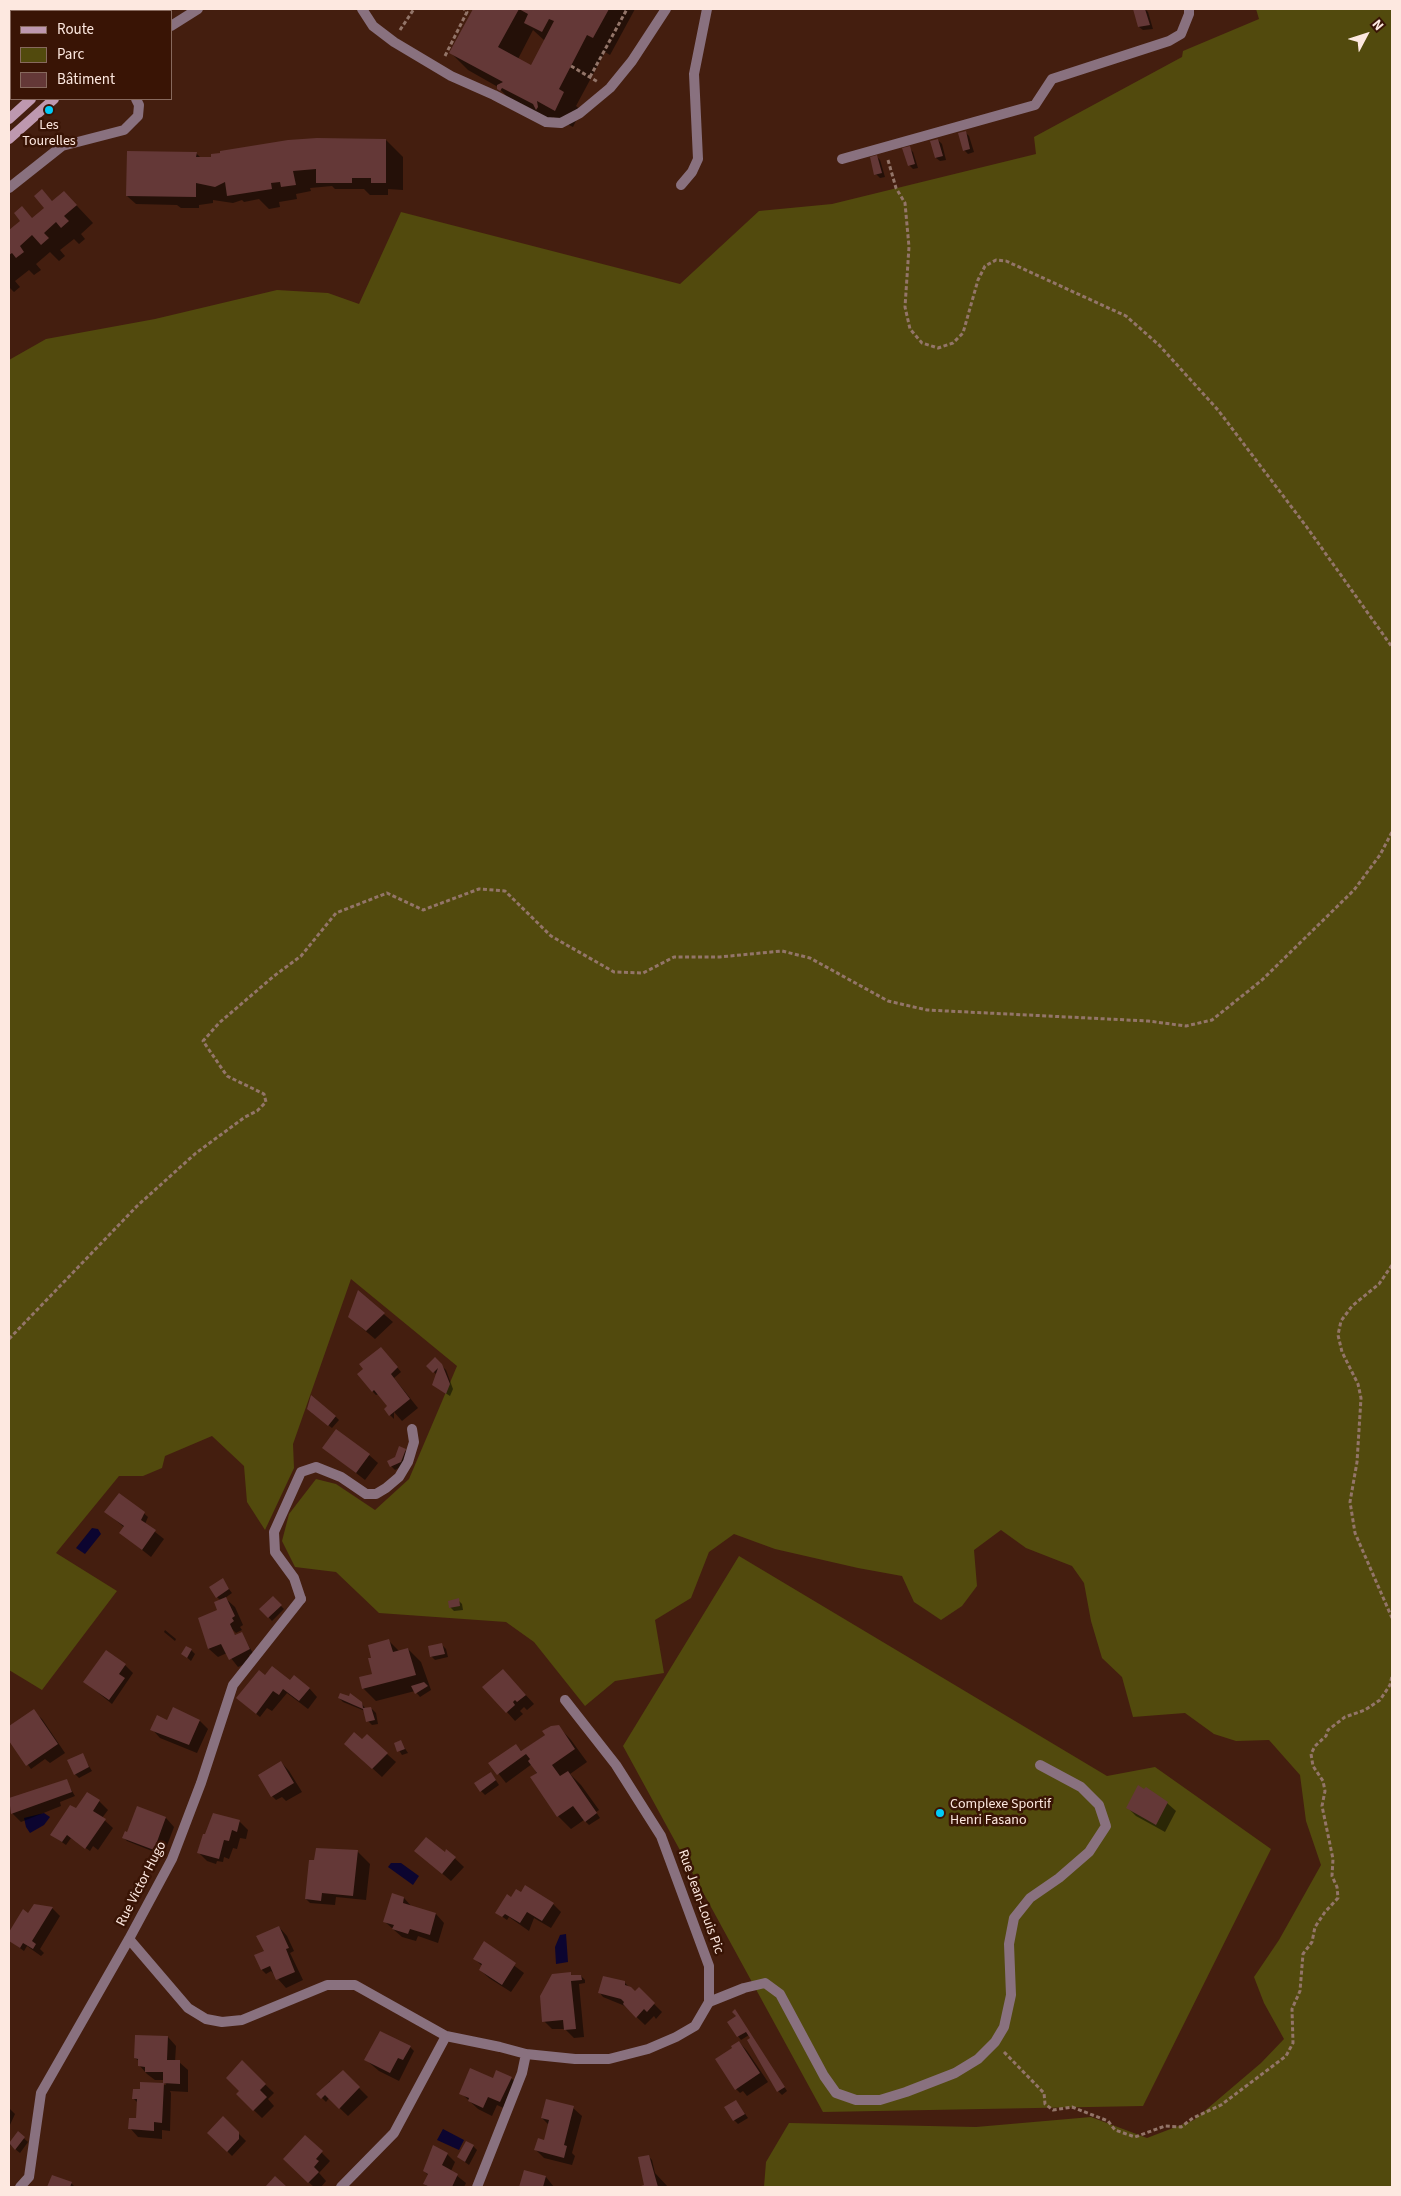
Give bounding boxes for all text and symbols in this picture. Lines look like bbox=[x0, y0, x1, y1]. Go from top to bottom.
legend bbox=[10, 10, 172, 100]
north arrow bbox=[1341, 10, 1391, 60]
text: N bbox=[1367, 15, 1388, 35]
text: Route bbox=[57, 19, 94, 40]
text: Parc bbox=[57, 44, 84, 65]
text: Bâtiment bbox=[57, 69, 115, 90]
marker: Les Tourelles bbox=[43, 104, 55, 116]
place label: Les Tourelles bbox=[22, 118, 76, 150]
place label: Complexe Sportif Henri Fasano bbox=[950, 1797, 1051, 1830]
marker: Complexe Sportif Henri Fasano bbox=[934, 1807, 946, 1819]
street label: Rue Victor Hugo bbox=[113, 1839, 171, 1929]
street label: Rue Jean-Louis Pic bbox=[673, 1848, 727, 1956]

